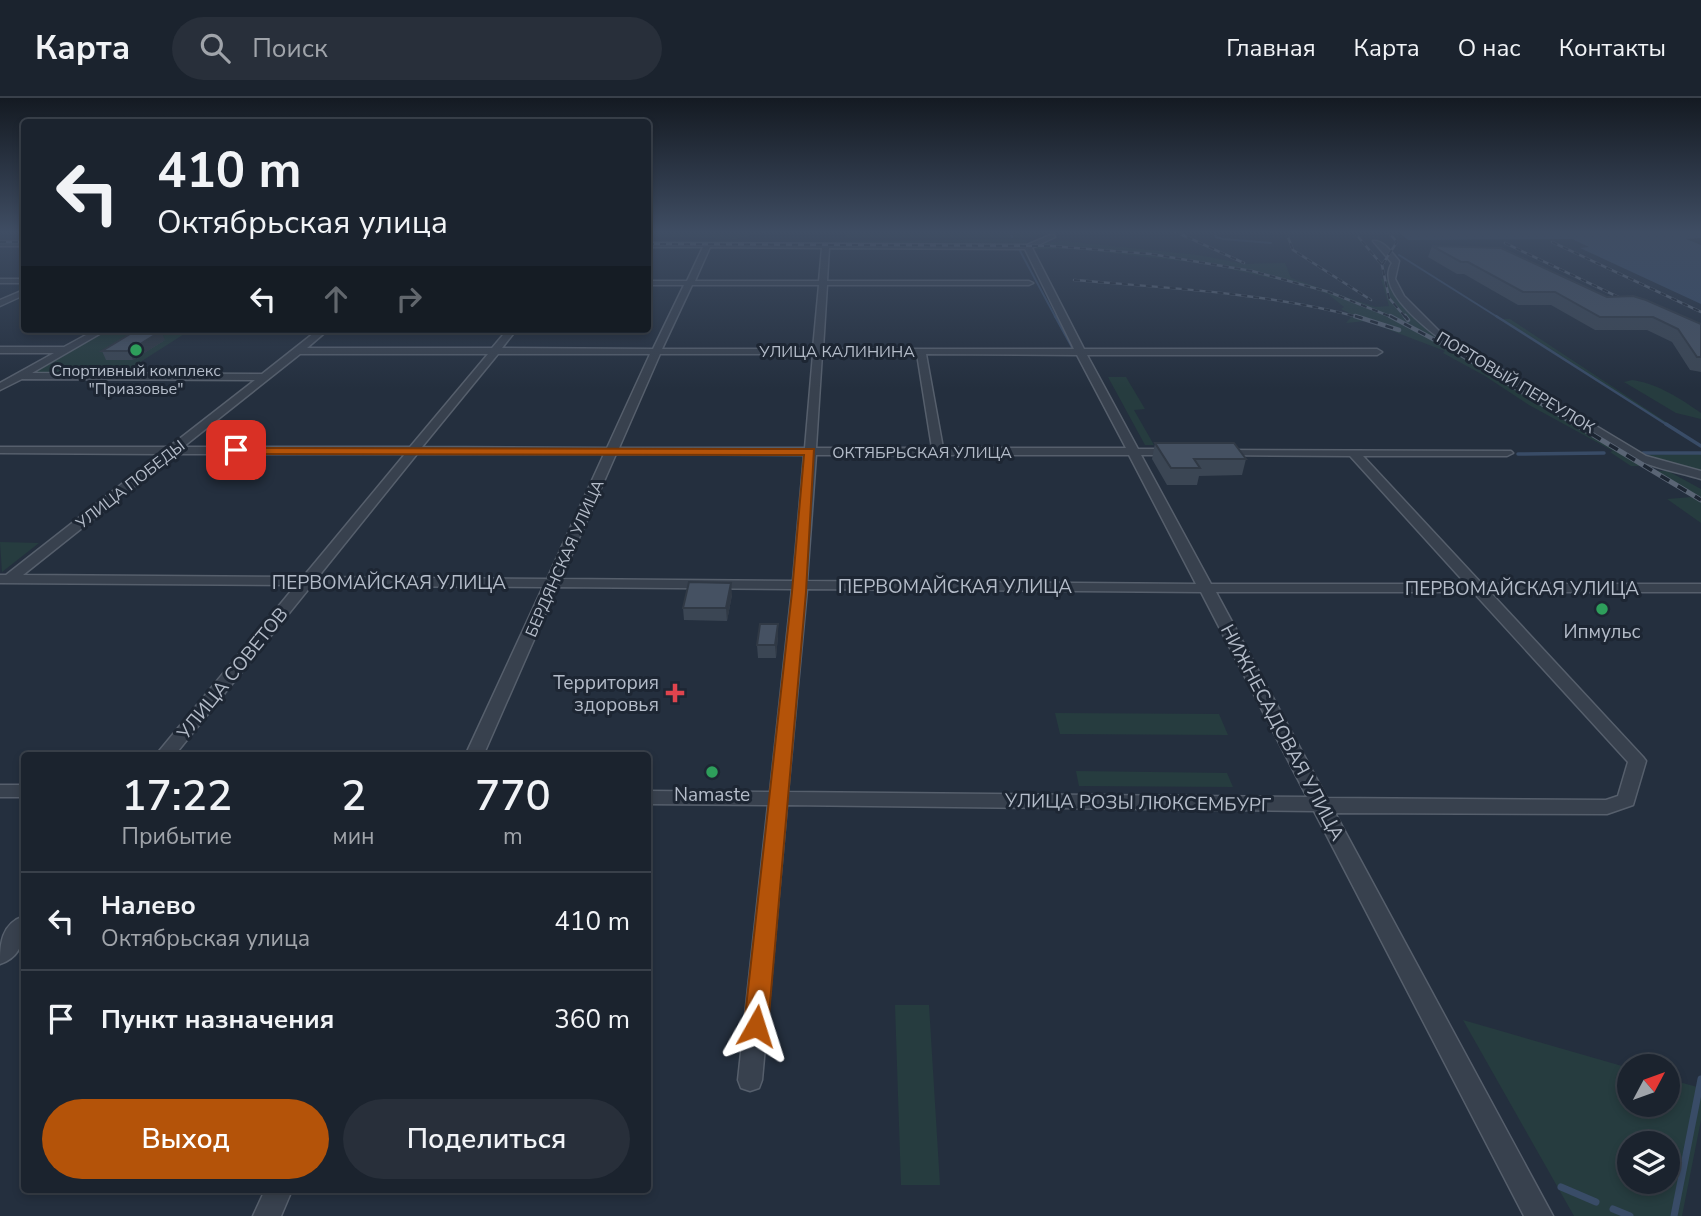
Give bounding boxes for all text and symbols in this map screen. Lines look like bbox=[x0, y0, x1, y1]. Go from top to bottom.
search box bbox=[172, 17, 662, 80]
text: Карта bbox=[35, 26, 130, 71]
icon: search bbox=[196, 29, 234, 67]
text: Поиск bbox=[252, 31, 328, 66]
text: Главная bbox=[1226, 32, 1316, 64]
text: Карта bbox=[1354, 32, 1420, 64]
text: О нас bbox=[1458, 32, 1521, 64]
text: Контакты bbox=[1559, 32, 1666, 64]
text: 410 m bbox=[157, 137, 301, 204]
icon: left bbox=[42, 147, 133, 238]
text: Октябрьская улица bbox=[157, 201, 448, 244]
icon: left bbox=[244, 280, 282, 318]
icon: ahead bbox=[317, 280, 355, 318]
icon: right bbox=[390, 280, 428, 318]
street label: ПОРТОВЫЙ ПЕРЕУЛОК bbox=[1432, 327, 1600, 439]
street label: УЛИЦА КАЛИНИНА bbox=[758, 341, 915, 363]
marker: Спортивный комплекс "Приазовье" bbox=[128, 342, 144, 358]
place label: Спортивный комплекс "Приазовье" bbox=[51, 360, 221, 400]
pin bbox=[206, 420, 266, 480]
icon: arrive bbox=[217, 431, 255, 469]
street label: УЛИЦА ПОБЕДЫ bbox=[71, 435, 190, 535]
street label: ОКТЯБРЬСКАЯ УЛИЦА bbox=[832, 442, 1012, 464]
street label: БЕРДЯНСКАЯ УЛИЦА bbox=[520, 476, 610, 641]
street label: ПЕРВОМАЙСКАЯ УЛИЦА bbox=[272, 570, 506, 596]
street label: ПЕРВОМАЙСКАЯ УЛИЦА bbox=[838, 574, 1072, 600]
street label: ПЕРВОМАЙСКАЯ УЛИЦА bbox=[1405, 576, 1639, 602]
marker: Ипмульс bbox=[1594, 601, 1610, 617]
street label: УЛИЦА СОВЕТОВ bbox=[171, 602, 294, 746]
place label: Ипмульс bbox=[1563, 619, 1641, 645]
street label: НИЖНЕСАДОВАЯ УЛИЦА bbox=[1214, 620, 1350, 845]
place label: Территория здоровья bbox=[553, 670, 659, 718]
marker: Территория здоровья bbox=[665, 683, 685, 703]
marker: Namaste bbox=[704, 764, 720, 780]
text: 17:22 bbox=[121, 768, 232, 825]
text: 2 bbox=[341, 768, 366, 825]
text: 770 bbox=[475, 768, 551, 825]
place label: Namaste bbox=[674, 782, 750, 808]
street label: УЛИЦА РОЗЫ ЛЮКСЕМБУРГ bbox=[1004, 788, 1272, 818]
text: Прибытие bbox=[122, 821, 232, 852]
text: мин bbox=[333, 821, 375, 852]
text: m bbox=[503, 821, 523, 852]
text: Налево bbox=[101, 888, 196, 923]
icon: left bbox=[42, 902, 80, 940]
text: 410 m bbox=[554, 904, 630, 939]
text: Октябрьская улица bbox=[101, 923, 310, 954]
position arrow bbox=[719, 989, 793, 1063]
icon: arrive bbox=[42, 1000, 80, 1038]
text: Пункт назначения bbox=[101, 1002, 334, 1037]
text: 360 m bbox=[554, 1002, 630, 1037]
north arrow bbox=[1617, 1054, 1680, 1116]
map controls bbox=[1617, 1054, 1680, 1194]
button: Выход bbox=[42, 1099, 329, 1179]
button: Поделиться bbox=[343, 1099, 630, 1179]
button: layers bbox=[1617, 1131, 1680, 1194]

